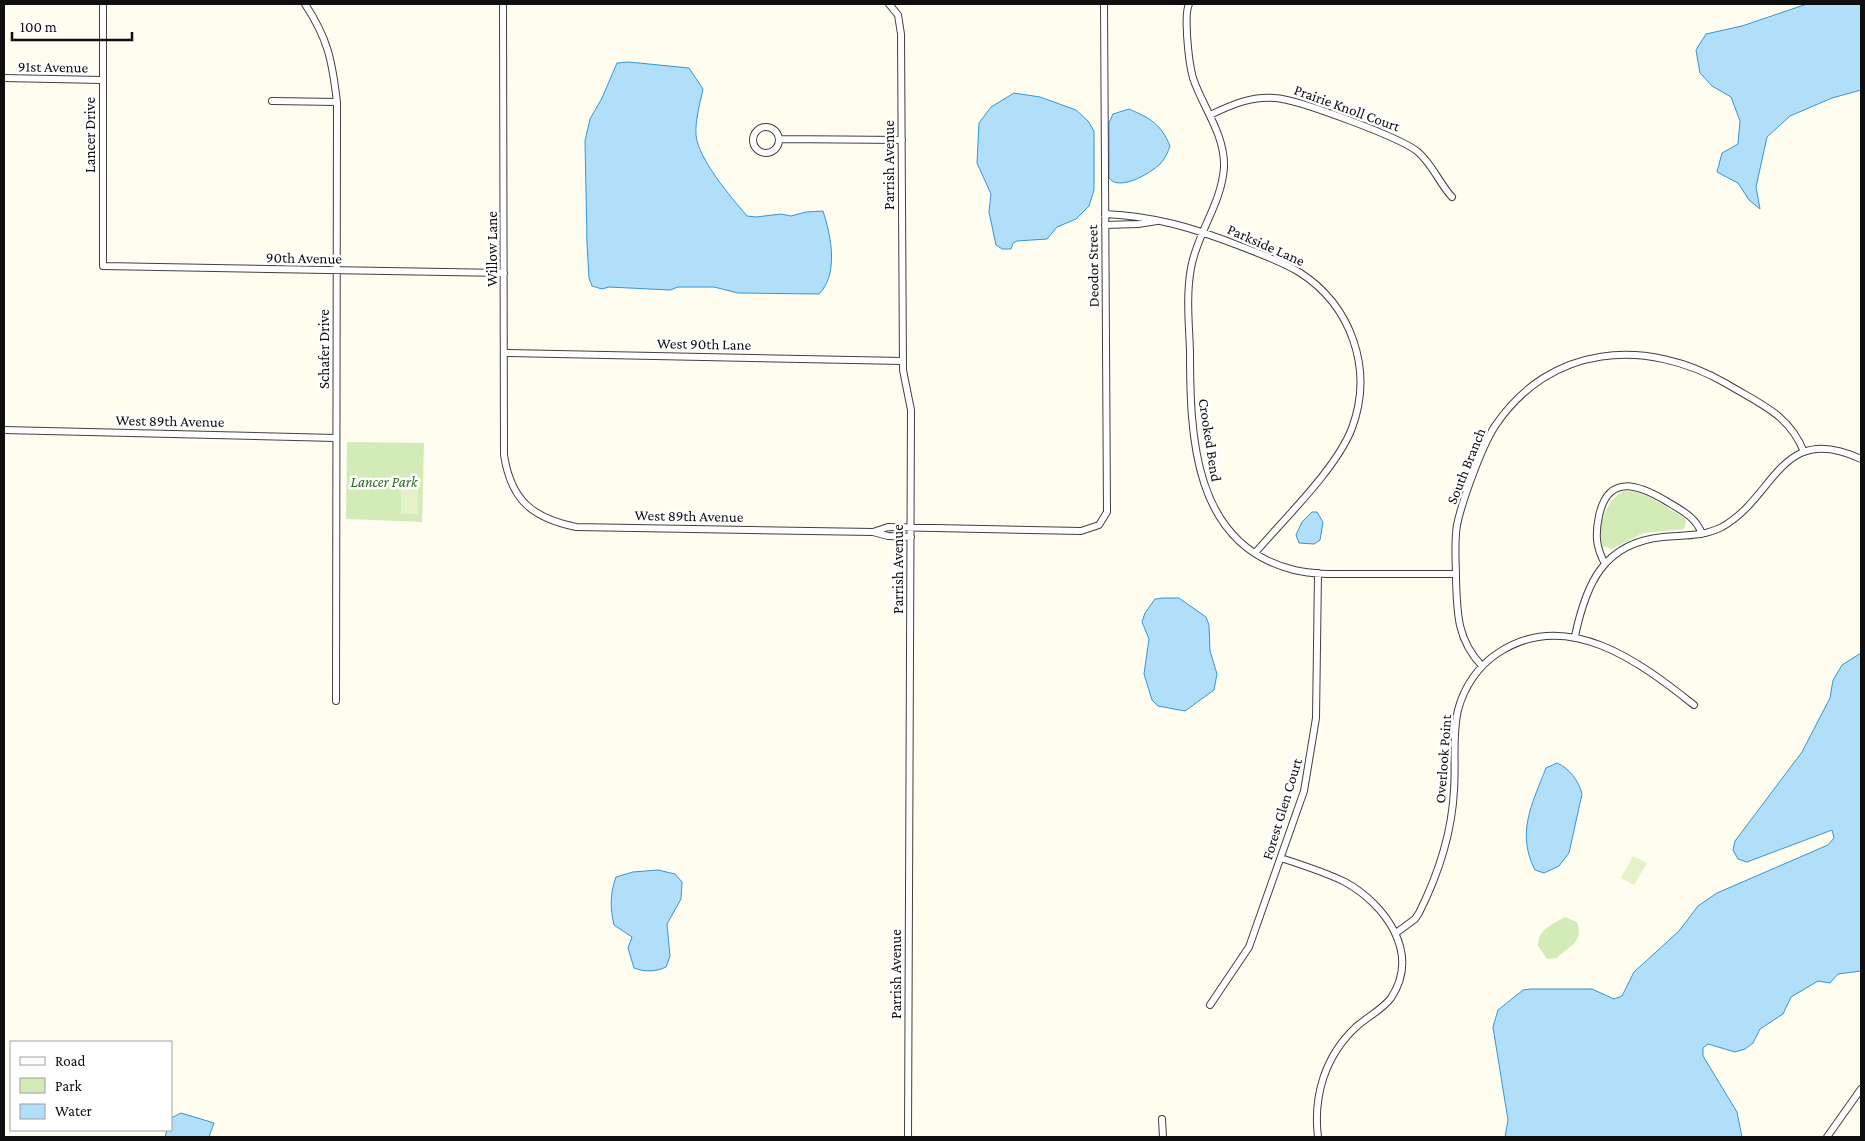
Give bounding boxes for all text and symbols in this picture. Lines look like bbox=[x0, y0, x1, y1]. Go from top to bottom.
scale bar bbox=[12, 10, 132, 42]
text: 100 m bbox=[20, 19, 57, 35]
street label: 91st Avenue bbox=[18, 58, 89, 76]
street label: Prairie Knoll Court bbox=[1292, 81, 1403, 135]
street label: Lancer Drive bbox=[82, 97, 98, 173]
street label: Parrish Avenue bbox=[881, 120, 897, 210]
street label: Willow Lane bbox=[484, 211, 500, 287]
street label: Parkside Lane bbox=[1225, 221, 1307, 269]
street label: Deodor Street bbox=[1084, 224, 1102, 307]
street label: 90th Avenue bbox=[266, 249, 343, 267]
street label: Schafer Drive bbox=[316, 309, 332, 389]
street label: West 90th Lane bbox=[657, 335, 752, 353]
street label: Crooked Bend bbox=[1196, 397, 1224, 483]
street label: West 89th Avenue bbox=[115, 412, 225, 430]
street label: South Branch bbox=[1443, 426, 1489, 506]
park label: Lancer Park bbox=[350, 474, 419, 490]
street label: West 89th Avenue bbox=[634, 507, 744, 525]
street label: Parrish Avenue bbox=[890, 524, 906, 614]
street label: Overlook Point bbox=[1432, 713, 1454, 804]
street label: Forest Glen Court bbox=[1259, 755, 1305, 862]
street label: Parrish Avenue bbox=[888, 929, 904, 1019]
legend bbox=[10, 1041, 172, 1131]
text: Road bbox=[55, 1053, 86, 1069]
text: Park bbox=[55, 1078, 82, 1094]
text: Water bbox=[55, 1103, 92, 1119]

